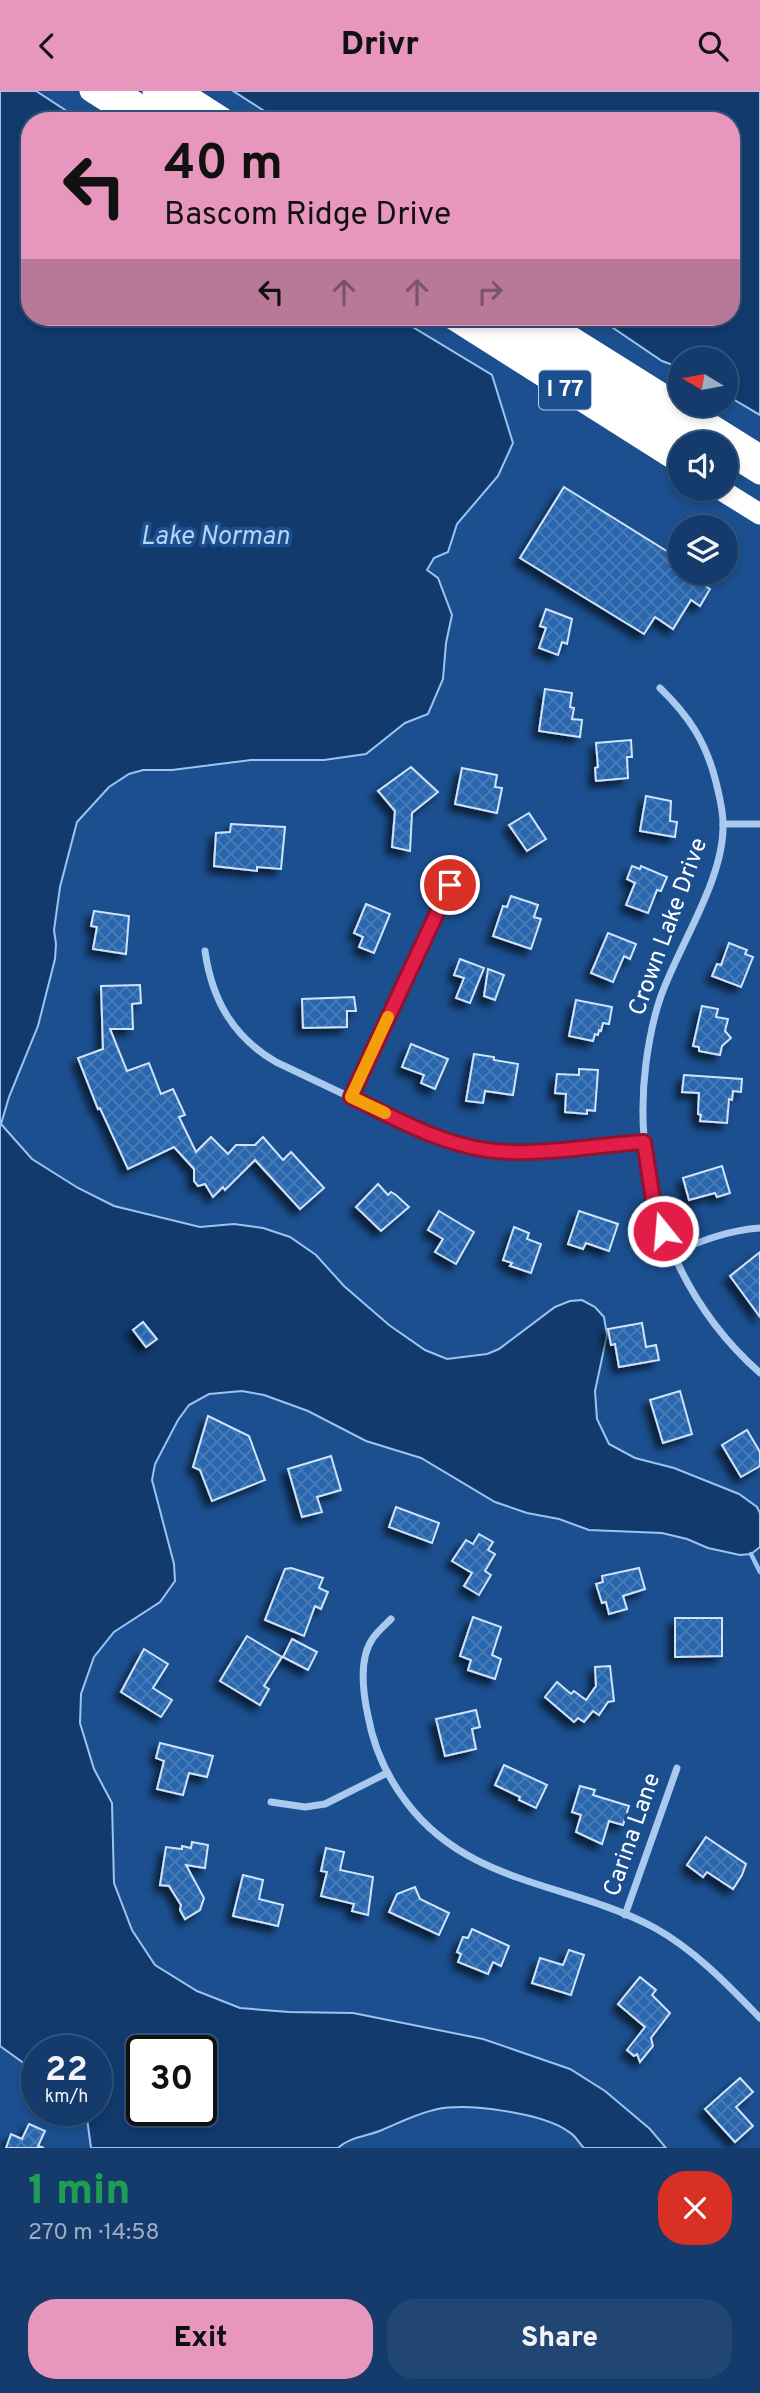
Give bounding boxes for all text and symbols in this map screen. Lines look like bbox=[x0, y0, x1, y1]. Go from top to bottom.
text: Drivr bbox=[341, 26, 419, 66]
icon: back bbox=[28, 27, 66, 65]
icon: search bbox=[694, 27, 732, 65]
text: 40 m bbox=[164, 135, 283, 197]
icon: left bbox=[49, 140, 140, 231]
text: Bascom Ridge Drive bbox=[164, 196, 451, 236]
icon: left bbox=[252, 273, 290, 311]
icon: ahead bbox=[325, 273, 363, 311]
icon: ahead bbox=[398, 273, 436, 311]
icon: right bbox=[471, 273, 509, 311]
north arrow bbox=[668, 347, 738, 417]
map controls bbox=[668, 347, 738, 585]
road number: I 77 bbox=[539, 371, 591, 409]
button: sound bbox=[668, 431, 738, 501]
button: layers bbox=[668, 515, 738, 585]
water label: Lake Norman bbox=[141, 521, 289, 554]
street label: Crown Lake Drive bbox=[623, 834, 715, 1020]
pin bbox=[420, 855, 480, 915]
icon: arrive bbox=[431, 866, 469, 904]
position arrow bbox=[626, 1194, 700, 1268]
street label: Carina Lane bbox=[598, 1769, 668, 1901]
speed limit sign: 30 bbox=[126, 2035, 217, 2126]
text: 22 bbox=[45, 2049, 88, 2093]
text: km/h bbox=[45, 2086, 88, 2109]
text: 1 min bbox=[28, 2166, 131, 2219]
button: close bbox=[658, 2171, 732, 2245]
text: 270 m · 14:58 bbox=[28, 2219, 160, 2248]
button: Exit bbox=[28, 2299, 373, 2379]
button: Share bbox=[387, 2299, 732, 2379]

